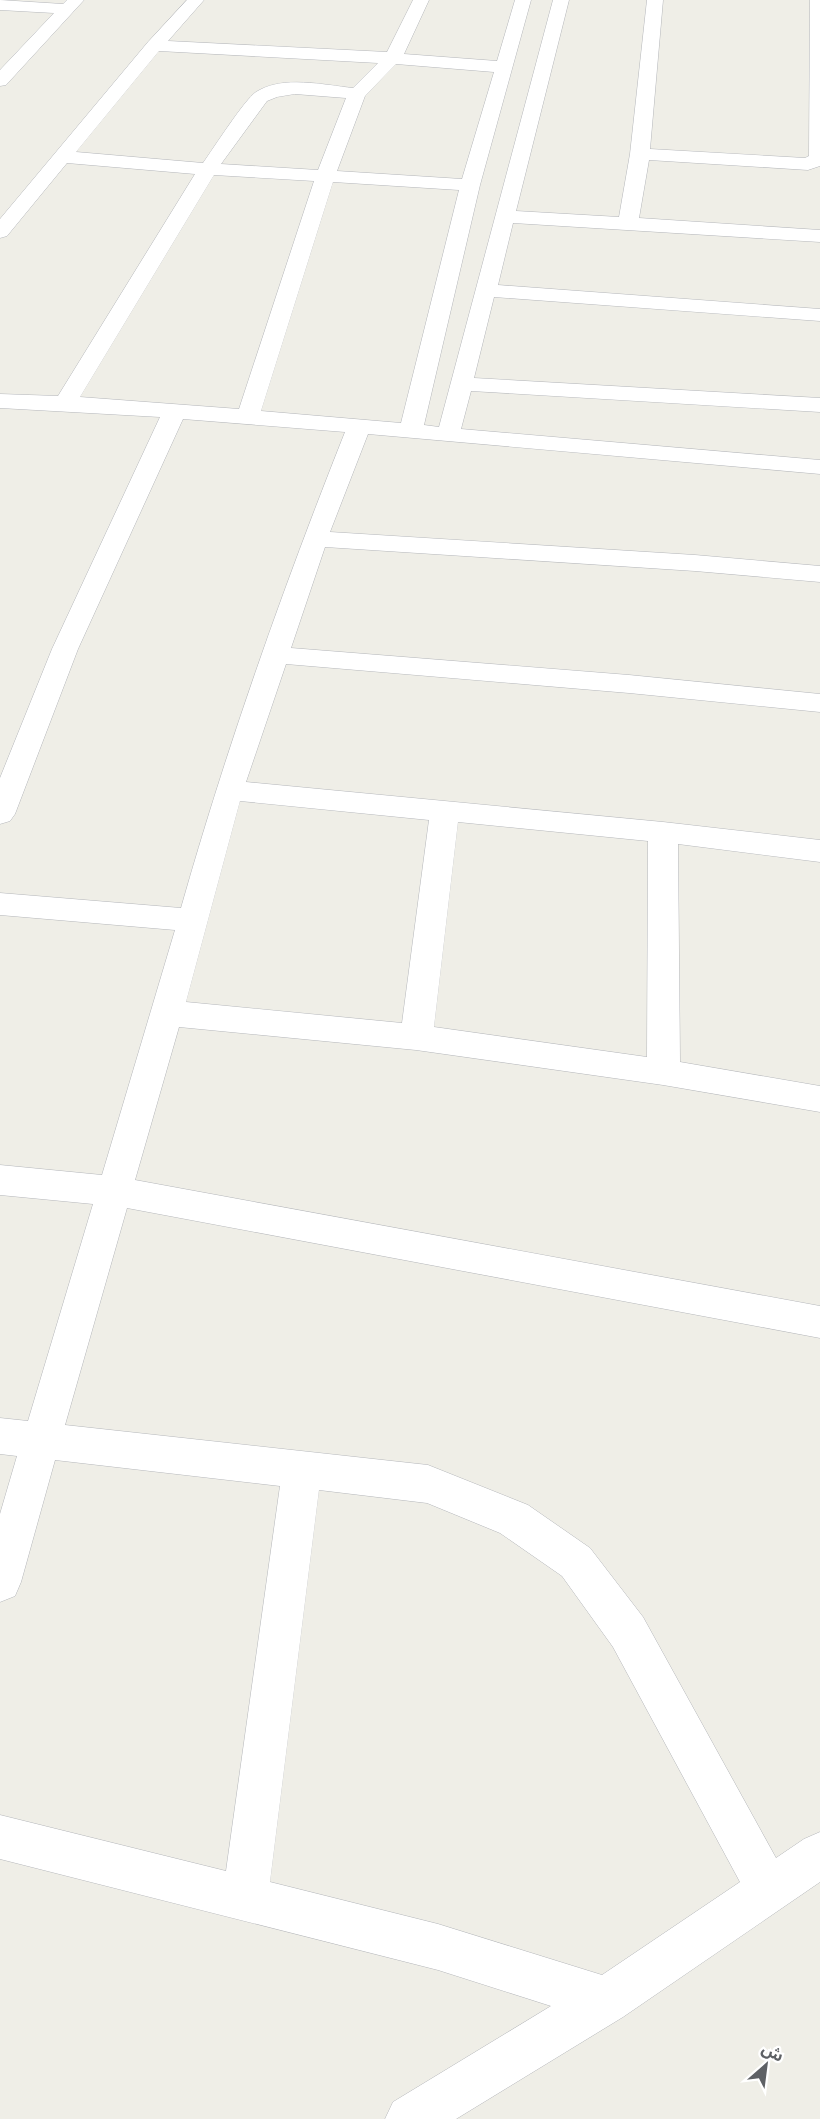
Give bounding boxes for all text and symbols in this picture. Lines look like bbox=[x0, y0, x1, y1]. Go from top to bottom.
north arrow bbox=[736, 2035, 796, 2095]
text: ش bbox=[759, 2038, 787, 2066]

